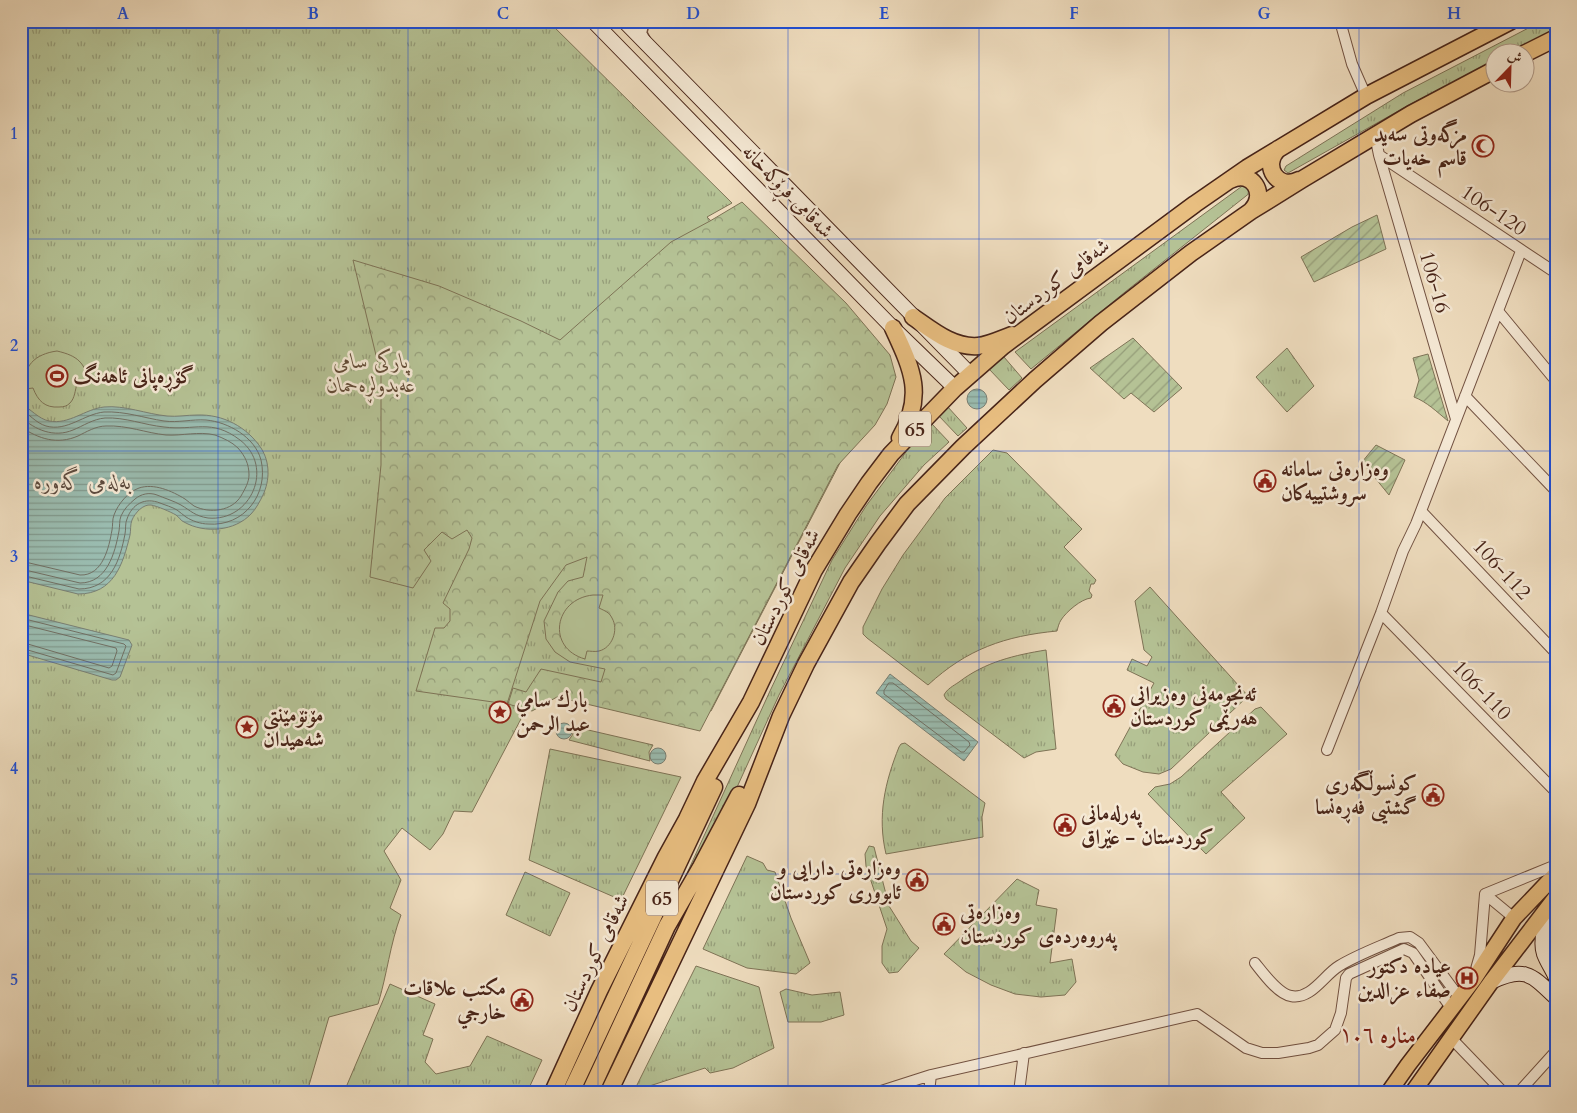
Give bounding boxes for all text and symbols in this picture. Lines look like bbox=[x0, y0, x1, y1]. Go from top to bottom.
text: A bbox=[117, 3, 129, 25]
text: B bbox=[307, 3, 319, 25]
text: C bbox=[497, 3, 509, 25]
text: D bbox=[686, 3, 700, 25]
text: E bbox=[879, 3, 889, 25]
text: F bbox=[1069, 3, 1079, 25]
text: G bbox=[1257, 3, 1271, 25]
text: H bbox=[1447, 3, 1461, 25]
north arrow bbox=[1484, 42, 1534, 92]
text: ش bbox=[1505, 45, 1525, 68]
place label: مزگەوتی سەید قاسم خەیات bbox=[1374, 119, 1467, 178]
text: 1 bbox=[10, 123, 18, 145]
mosque icon: مزگەوتی سەید قاسم خەیات bbox=[1471, 134, 1495, 158]
street label: شەقامی فڕۆکەخانە bbox=[732, 138, 840, 248]
street label: 106-120 bbox=[1455, 178, 1532, 243]
street label: شەقامی کوردستان bbox=[997, 231, 1116, 331]
street label: 106-16 bbox=[1412, 248, 1457, 316]
text: 2 bbox=[10, 335, 18, 357]
park label: پارکی سامی عەبدولڕەحمان bbox=[327, 347, 415, 404]
place label: گۆڕەپانی ئاهەنگ bbox=[73, 362, 194, 393]
sports icon: گۆڕەپانی ئاهەنگ bbox=[45, 364, 69, 388]
road number: 65 bbox=[899, 412, 931, 446]
place label: وەزارەتی سامانە سروشتییەکان bbox=[1281, 455, 1389, 508]
water label: بەلەمی گەورە bbox=[34, 466, 132, 497]
public building icon: وەزارەتی سامانە سروشتییەکان bbox=[1253, 469, 1277, 493]
street label: شەقامی کوردستان bbox=[744, 524, 827, 651]
street label: 106-112 bbox=[1466, 532, 1538, 606]
text: 3 bbox=[10, 546, 18, 568]
street label: 106-110 bbox=[1446, 654, 1518, 727]
place label: ئەنجومەنی وەزیرانی هەرێمی کوردستان bbox=[1129, 680, 1257, 733]
place label: بارك سامي عبد الرحمن bbox=[515, 686, 590, 739]
public building icon: ئەنجومەنی وەزیرانی هەرێمی کوردستان bbox=[1102, 694, 1126, 718]
place icon: بارك سامي عبد الرحمن bbox=[488, 700, 512, 724]
place label: مۆنۆمێنتی شەھیدان bbox=[263, 701, 324, 754]
place icon: مۆنۆمێنتی شەھیدان bbox=[235, 715, 259, 739]
text: 4 bbox=[10, 758, 18, 780]
place label: کونسوڵگەری گشتیی فەڕەنسا bbox=[1315, 769, 1417, 825]
public building icon: کونسوڵگەری گشتیی فەڕەنسا bbox=[1421, 783, 1445, 807]
place label: پەرلەمانی کوردستان - عێراق bbox=[1080, 799, 1214, 852]
public building icon: پەرلەمانی کوردستان - عێراق bbox=[1053, 813, 1077, 837]
place label: وەزارەتی دارایی و ئابووری کوردستان bbox=[770, 854, 902, 907]
public building icon: وەزارەتی دارایی و ئابووری کوردستان bbox=[905, 868, 929, 892]
road number: 65 bbox=[646, 880, 678, 916]
street label: شەقامی کوردستان bbox=[554, 890, 636, 1017]
place label: وەزارەتی پەروەردەی کوردستان bbox=[959, 898, 1119, 951]
public building icon: وەزارەتی پەروەردەی کوردستان bbox=[932, 912, 956, 936]
place label: عياده دكتور صفاء عزالدين bbox=[1357, 952, 1451, 1005]
hospital icon: عياده دكتور صفاء عزالدين bbox=[1455, 966, 1479, 990]
text: 5 bbox=[10, 969, 18, 991]
place label: مكتب علاقات خارجي bbox=[403, 974, 506, 1030]
public building icon: مكتب علاقات خارجي bbox=[510, 988, 534, 1012]
district label: منارە ١٠٦ bbox=[1340, 1021, 1416, 1051]

